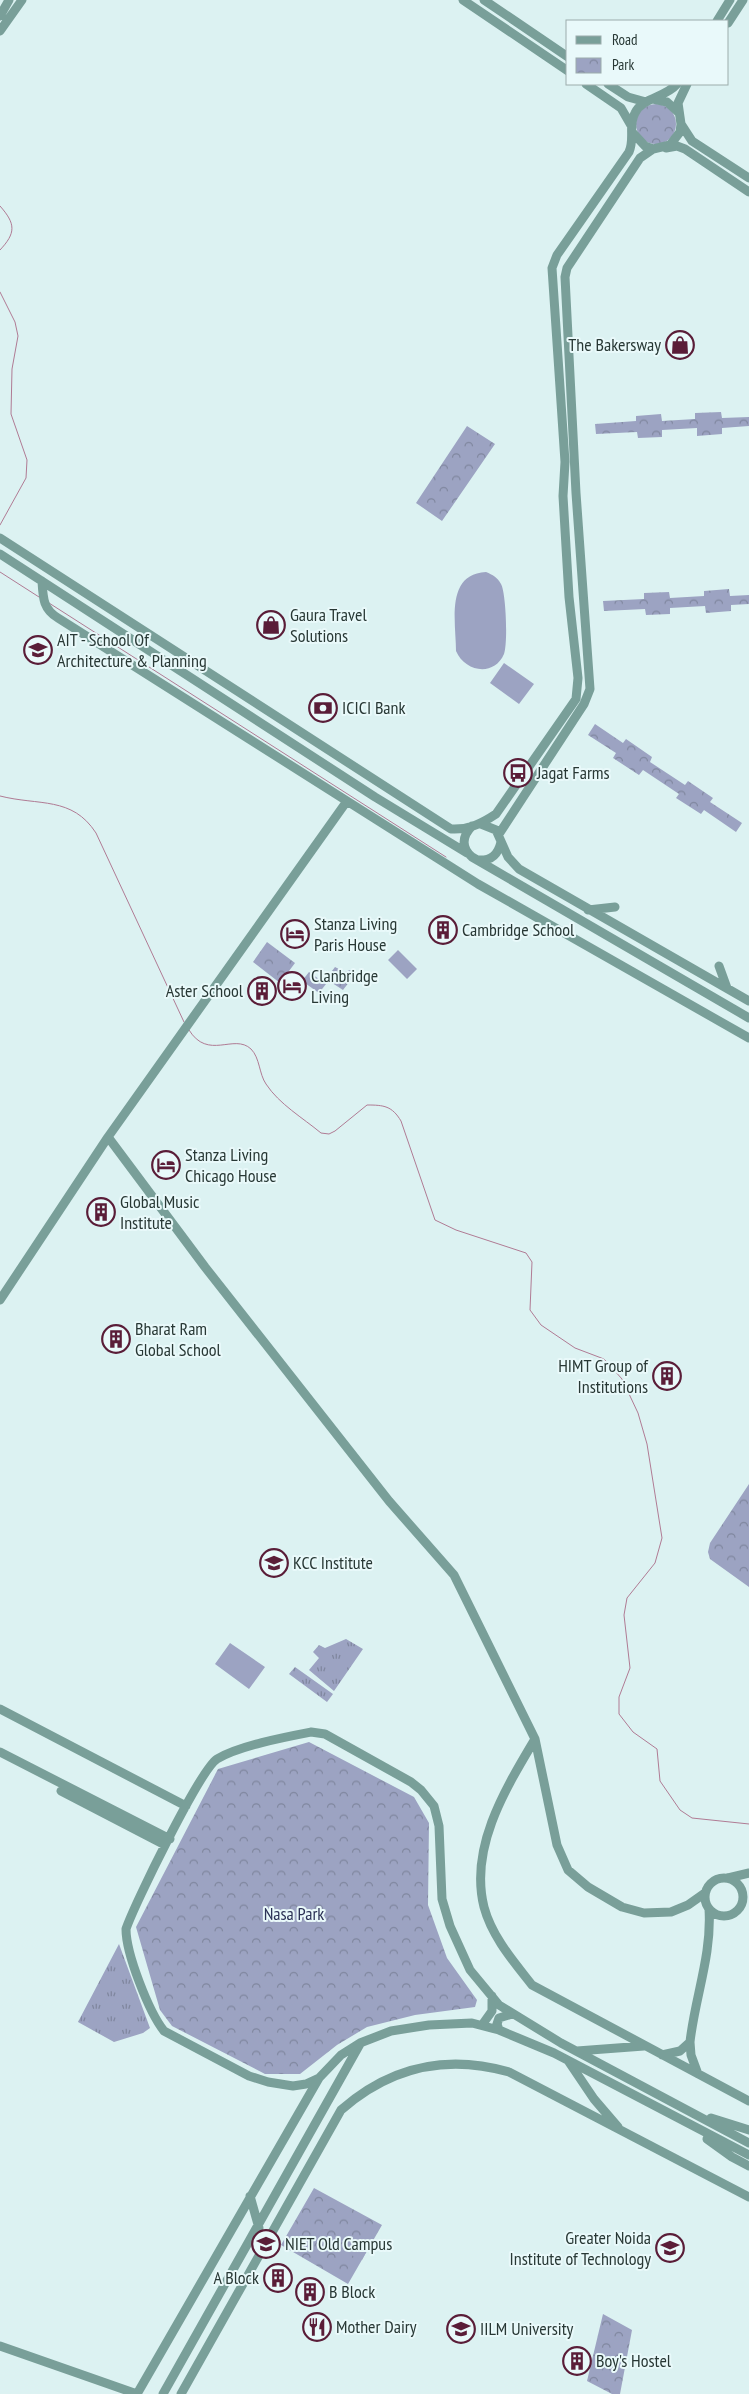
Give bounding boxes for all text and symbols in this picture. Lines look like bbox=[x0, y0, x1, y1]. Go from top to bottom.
legend bbox=[566, 20, 729, 85]
text: Road bbox=[612, 30, 638, 49]
text: Park bbox=[612, 55, 634, 74]
shop icon: The Bakersway bbox=[665, 330, 695, 360]
place label: The Bakersway bbox=[568, 333, 661, 356]
place label: Gaura Travel Solutions bbox=[290, 603, 367, 647]
shop icon: Gaura Travel Solutions bbox=[256, 610, 286, 640]
place label: AIT - School Of Architecture & Planning bbox=[57, 628, 207, 672]
school or university icon: AIT - School Of Architecture & Planning bbox=[23, 635, 53, 665]
bank icon: ICICI Bank bbox=[308, 693, 338, 723]
place label: ICICI Bank bbox=[342, 696, 405, 719]
bus stop icon: Jagat Farms bbox=[503, 758, 533, 788]
place label: Jagat Farms bbox=[536, 761, 610, 784]
place label: Stanza Living Paris House bbox=[314, 912, 397, 956]
building icon: Cambridge School bbox=[428, 915, 458, 945]
place label: Cambridge School bbox=[462, 918, 575, 941]
hotel icon: Stanza Living Paris House bbox=[280, 919, 310, 949]
place label: Clanbridge Living bbox=[311, 964, 378, 1008]
hotel icon: Clanbridge Living bbox=[277, 971, 307, 1001]
building icon: Aster School bbox=[247, 976, 277, 1006]
place label: Aster School bbox=[166, 979, 244, 1002]
place label: Stanza Living Chicago House bbox=[185, 1143, 277, 1187]
hotel icon: Stanza Living Chicago House bbox=[151, 1150, 181, 1180]
place label: Global Music Institute bbox=[120, 1190, 200, 1234]
building icon: Global Music Institute bbox=[86, 1197, 116, 1227]
place label: Bharat Ram Global School bbox=[135, 1317, 221, 1361]
building icon: Bharat Ram Global School bbox=[101, 1324, 131, 1354]
place label: HIMT Group of Institutions bbox=[558, 1354, 649, 1398]
building icon: HIMT Group of Institutions bbox=[652, 1361, 682, 1391]
school or university icon: KCC Institute bbox=[259, 1548, 289, 1578]
place label: KCC Institute bbox=[293, 1551, 373, 1574]
park label: Nasa Park bbox=[264, 1902, 324, 1925]
place label: Greater Noida Institute of Technology bbox=[510, 2226, 651, 2270]
school or university icon: NIET Old Campus bbox=[251, 2229, 281, 2259]
place label: NIET Old Campus bbox=[285, 2232, 392, 2255]
school or university icon: Greater Noida Institute of Technology bbox=[655, 2233, 685, 2263]
building icon: A Block bbox=[263, 2263, 293, 2293]
place label: A Block bbox=[213, 2266, 259, 2289]
building icon: B Block bbox=[295, 2277, 325, 2307]
place label: B Block bbox=[329, 2280, 375, 2303]
restaurant icon: Mother Dairy bbox=[302, 2312, 332, 2342]
school or university icon: IILM University bbox=[446, 2314, 476, 2344]
place label: Mother Dairy bbox=[336, 2315, 417, 2338]
place label: IILM University bbox=[480, 2317, 574, 2340]
building icon: Boy's Hostel bbox=[562, 2346, 592, 2376]
place label: Boy's Hostel bbox=[596, 2349, 672, 2372]

